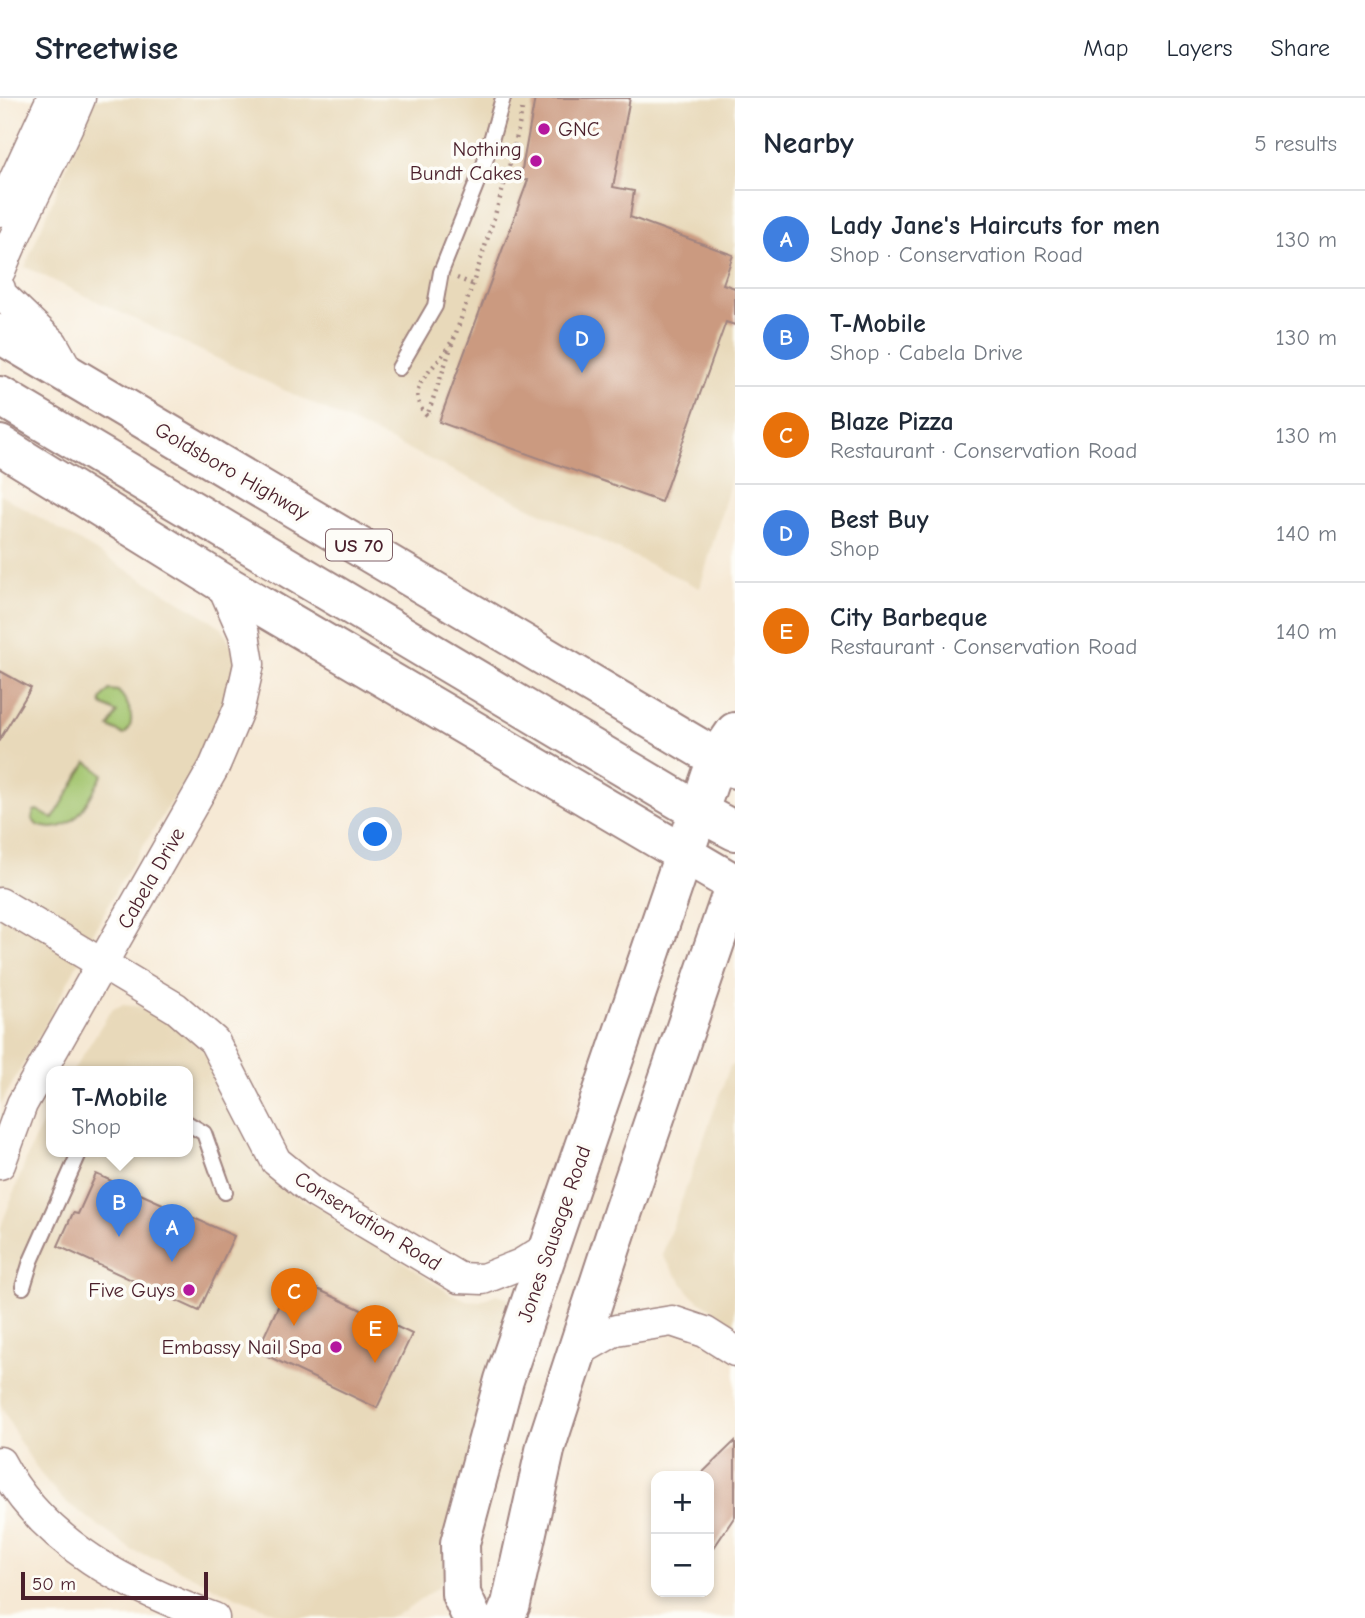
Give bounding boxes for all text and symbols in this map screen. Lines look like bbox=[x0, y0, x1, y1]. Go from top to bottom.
text: Streetwise bbox=[35, 29, 178, 67]
text: Map bbox=[1083, 34, 1129, 62]
text: Layers bbox=[1167, 34, 1232, 62]
text: Share bbox=[1270, 34, 1330, 62]
place label: GNC bbox=[558, 117, 600, 141]
marker: GNC bbox=[536, 121, 552, 137]
text: Nearby bbox=[763, 126, 854, 161]
text: 5 results bbox=[1254, 130, 1337, 157]
place label: Nothing Bundt Cakes bbox=[410, 137, 522, 185]
marker: Nothing Bundt Cakes bbox=[528, 153, 544, 169]
text: Lady Jane's Haircuts for men bbox=[830, 211, 1160, 241]
text: A bbox=[780, 226, 792, 253]
text: 130 m bbox=[1276, 226, 1337, 253]
text: Shop · Conservation Road bbox=[830, 241, 1083, 268]
text: T-Mobile bbox=[830, 309, 926, 339]
pin: D bbox=[559, 315, 605, 373]
text: B bbox=[779, 324, 793, 351]
text: 130 m bbox=[1276, 324, 1337, 351]
text: Shop · Cabela Drive bbox=[830, 339, 1023, 366]
text: Blaze Pizza bbox=[830, 407, 954, 437]
street label: Goldsboro Highway bbox=[151, 417, 314, 525]
text: C bbox=[779, 422, 793, 449]
text: 130 m bbox=[1276, 422, 1337, 449]
text: Restaurant · Conservation Road bbox=[830, 437, 1138, 464]
text: Best Buy bbox=[830, 505, 929, 535]
text: D bbox=[779, 520, 793, 547]
text: 140 m bbox=[1276, 520, 1337, 547]
road number: US 70 bbox=[326, 530, 392, 560]
text: Shop bbox=[830, 535, 879, 562]
text: City Barbeque bbox=[830, 603, 987, 633]
text: E bbox=[779, 618, 793, 645]
text: 140 m bbox=[1276, 618, 1337, 645]
text: Restaurant · Conservation Road bbox=[830, 633, 1138, 660]
your location bbox=[358, 817, 392, 851]
street label: Cabela Drive bbox=[112, 823, 190, 933]
popup bbox=[46, 1066, 193, 1157]
text: T-Mobile bbox=[72, 1083, 167, 1113]
text: Shop bbox=[72, 1113, 121, 1140]
street label: Jones Sausage Road bbox=[512, 1143, 596, 1325]
street label: Conservation Road bbox=[290, 1166, 446, 1276]
pin: B bbox=[96, 1179, 142, 1237]
pin: A bbox=[149, 1204, 195, 1262]
pin: C bbox=[271, 1268, 317, 1326]
place label: Five Guys bbox=[88, 1278, 175, 1302]
marker: Five Guys bbox=[181, 1282, 197, 1298]
pin: E bbox=[352, 1305, 398, 1363]
place label: Embassy Nail Spa bbox=[161, 1335, 322, 1359]
marker: Embassy Nail Spa bbox=[328, 1339, 344, 1355]
map controls bbox=[651, 1471, 714, 1597]
button: + bbox=[651, 1471, 714, 1534]
button: − bbox=[651, 1534, 714, 1597]
scale bar bbox=[21, 1569, 208, 1601]
text: 50 m bbox=[32, 1573, 76, 1595]

